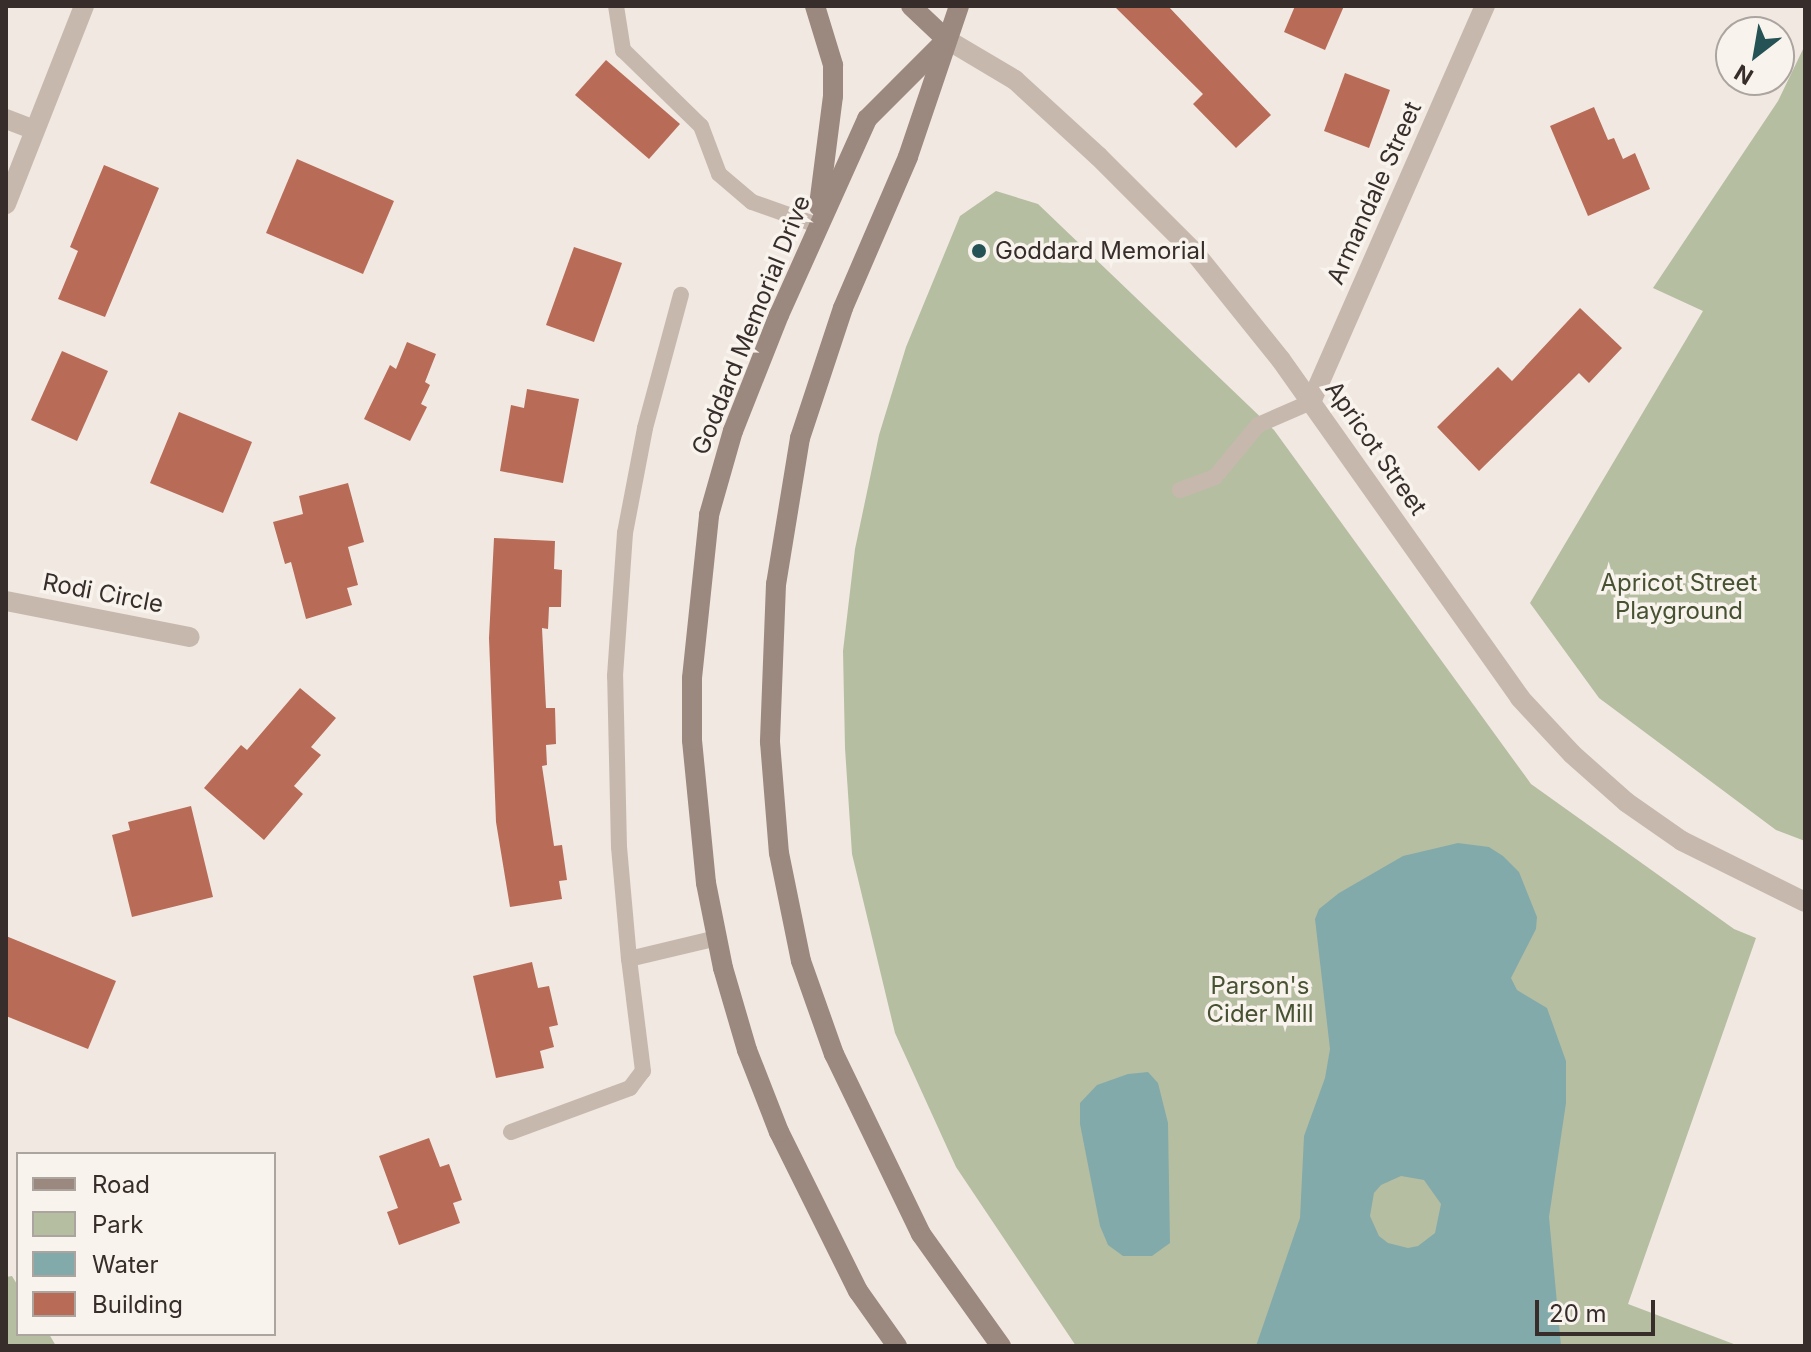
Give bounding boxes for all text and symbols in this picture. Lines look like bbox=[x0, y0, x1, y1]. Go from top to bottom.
north arrow bbox=[1715, 16, 1795, 96]
text: N bbox=[1730, 59, 1758, 90]
street label: Armandale Street bbox=[1321, 97, 1427, 289]
street label: Goddard Memorial Drive bbox=[686, 191, 816, 459]
place label: Goddard Memorial bbox=[995, 237, 1206, 265]
marker: Goddard Memorial bbox=[970, 242, 988, 260]
street label: Apricot Street bbox=[1319, 375, 1433, 521]
street label: Rodi Circle bbox=[40, 567, 166, 619]
park label: Apricot Street Playground bbox=[1601, 569, 1757, 625]
park label: Parson's Cider Mill bbox=[1207, 972, 1313, 1028]
legend bbox=[16, 1152, 276, 1336]
text: Road bbox=[92, 1170, 150, 1199]
text: Park bbox=[92, 1210, 143, 1239]
text: Water bbox=[92, 1250, 159, 1279]
scale bar bbox=[1539, 1284, 1659, 1334]
text: Building bbox=[92, 1290, 183, 1319]
text: 20 m bbox=[1549, 1299, 1607, 1328]

